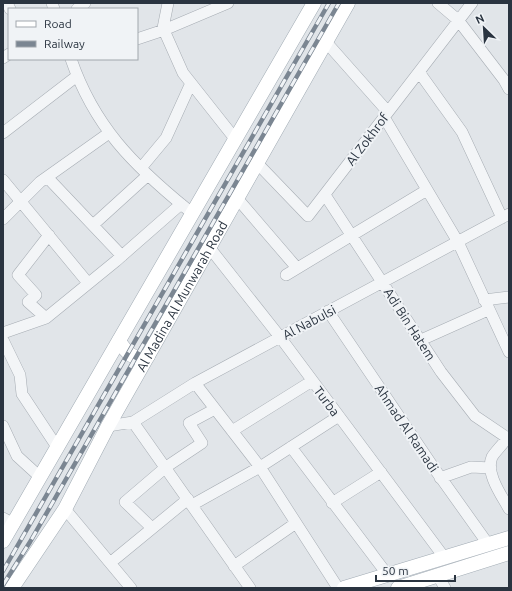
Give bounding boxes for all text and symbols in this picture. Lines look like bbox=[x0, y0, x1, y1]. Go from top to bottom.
legend bbox=[8, 8, 138, 60]
north arrow bbox=[464, 8, 504, 48]
text: N bbox=[474, 12, 486, 26]
text: Road bbox=[44, 17, 72, 30]
text: Railway bbox=[44, 37, 85, 50]
street label: Al Zokhrof bbox=[343, 110, 391, 168]
street label: Al Madina Al Munwarah Road bbox=[134, 218, 230, 374]
street label: Adi Bin Hatem bbox=[381, 285, 439, 363]
street label: Al Nabulsi bbox=[280, 302, 338, 342]
street label: Ahmad Al Ramadi bbox=[373, 382, 441, 474]
street label: Turba bbox=[311, 383, 343, 419]
scale bar bbox=[376, 557, 455, 583]
text: 50 m bbox=[382, 564, 409, 577]

